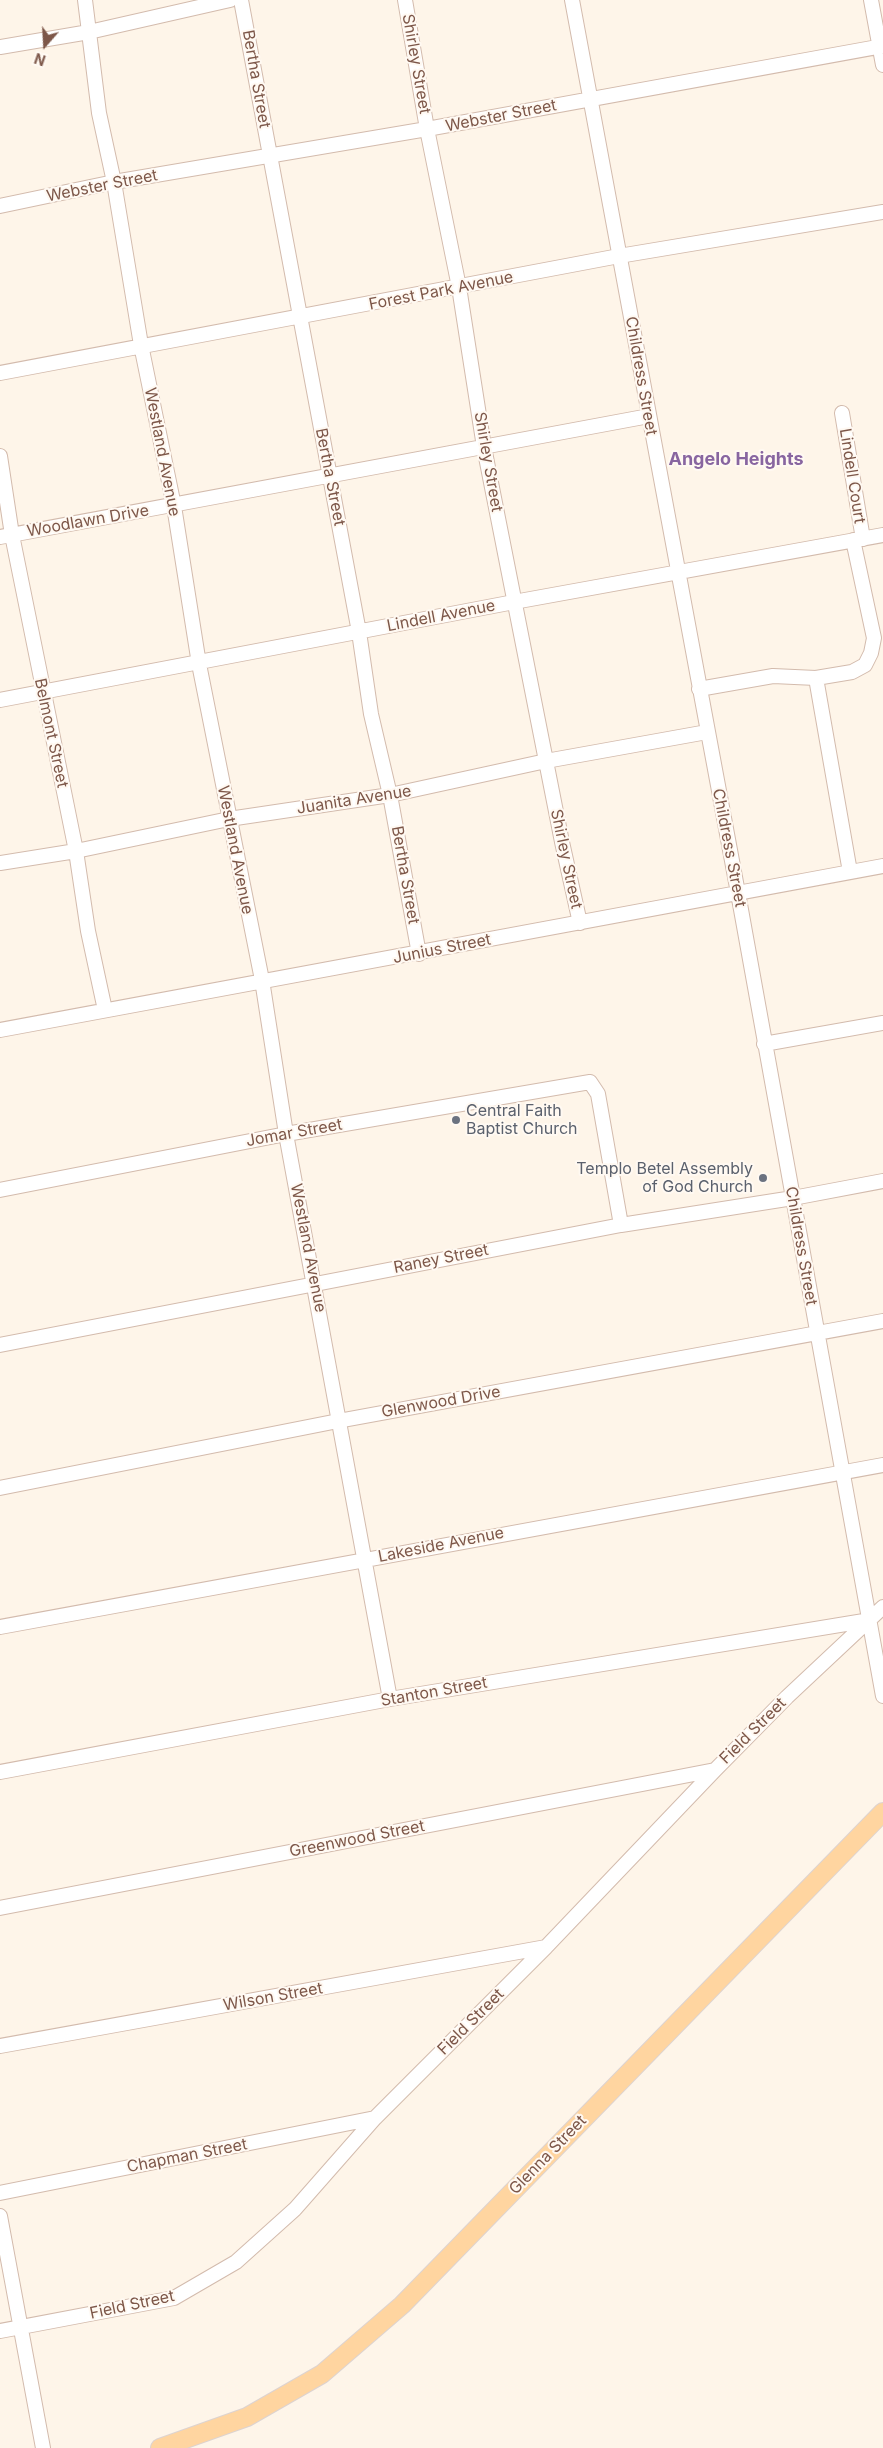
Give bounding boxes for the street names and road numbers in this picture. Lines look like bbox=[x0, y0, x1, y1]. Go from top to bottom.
street label: Shirley Street bbox=[398, 12, 434, 116]
street label: Bertha Street bbox=[238, 28, 274, 130]
street label: Webster Street bbox=[444, 96, 558, 136]
street label: Webster Street bbox=[45, 166, 159, 206]
street label: Forest Park Avenue bbox=[367, 268, 515, 314]
street label: Childress Street bbox=[621, 315, 661, 437]
street label: Westland Avenue bbox=[140, 386, 184, 518]
street label: Shirley Street bbox=[470, 410, 506, 514]
street label: Bertha Street bbox=[311, 426, 349, 528]
street label: Lindell Court bbox=[835, 427, 869, 525]
street label: Woodlawn Drive bbox=[25, 501, 151, 541]
street label: Lindell Avenue bbox=[385, 596, 497, 636]
street label: Belmont Street bbox=[30, 676, 72, 790]
street label: Juanita Avenue bbox=[295, 781, 413, 819]
street label: Westland Avenue bbox=[213, 784, 257, 916]
street label: Childress Street bbox=[708, 787, 750, 909]
street label: Shirley Street bbox=[546, 807, 586, 911]
street label: Bertha Street bbox=[387, 824, 423, 926]
street label: Junius Street bbox=[391, 930, 493, 968]
street label: Jomar Street bbox=[244, 1115, 344, 1151]
street label: Westland Avenue bbox=[286, 1182, 330, 1314]
street label: Childress Street bbox=[781, 1185, 821, 1307]
street label: Raney Street bbox=[392, 1240, 490, 1278]
street label: Glenwood Drive bbox=[380, 1382, 502, 1422]
street label: Lakeside Avenue bbox=[376, 1523, 506, 1567]
street label: Stanton Street bbox=[379, 1673, 489, 1711]
street label: Field Street bbox=[716, 1694, 790, 1768]
street label: Greenwood Street bbox=[288, 1816, 426, 1862]
street label: Wilson Street bbox=[222, 1979, 324, 2015]
street label: Field Street bbox=[434, 1985, 508, 2059]
street label: Glenna Street bbox=[505, 2111, 591, 2199]
street label: Chapman Street bbox=[125, 2135, 249, 2177]
street label: Field Street bbox=[88, 2287, 176, 2323]

